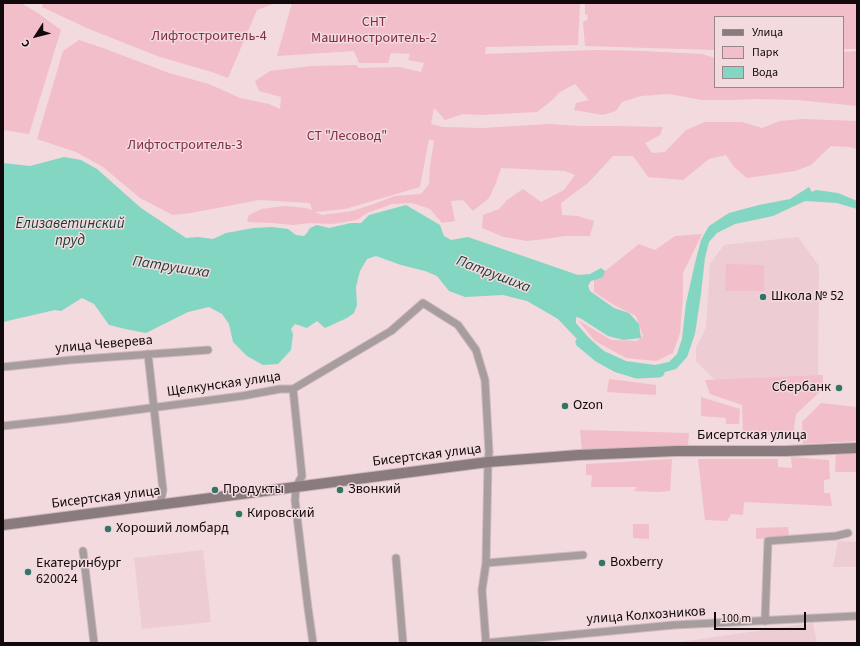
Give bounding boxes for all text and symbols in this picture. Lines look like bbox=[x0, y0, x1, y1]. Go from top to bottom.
park label: СНТ Машиностроитель-2 bbox=[311, 15, 437, 48]
north arrow bbox=[16, 16, 56, 56]
legend bbox=[714, 16, 844, 88]
text: Улица bbox=[752, 24, 783, 41]
park label: Лифтостроитель-4 bbox=[151, 29, 267, 45]
text: С bbox=[18, 36, 34, 50]
text: Парк bbox=[752, 44, 778, 61]
text: Вода bbox=[752, 64, 778, 81]
park label: СТ "Лесовод" bbox=[307, 129, 387, 145]
park label: Лифтостроитель-3 bbox=[127, 138, 243, 154]
water label: Елизаветинский пруд bbox=[16, 216, 124, 251]
water label: Патрушиха bbox=[131, 253, 211, 283]
water label: Патрушиха bbox=[453, 253, 533, 297]
place label: Школа № 52 bbox=[771, 289, 844, 305]
marker: Школа № 52 bbox=[758, 292, 768, 302]
street label: улица Чеверева bbox=[55, 332, 153, 358]
street label: Щелкунская улица bbox=[166, 369, 282, 401]
place label: Сбербанк bbox=[772, 380, 831, 396]
marker: Сбербанк bbox=[834, 383, 844, 393]
place label: Ozon bbox=[573, 398, 603, 414]
marker: Ozon bbox=[560, 401, 570, 411]
street label: Бисертская улица bbox=[697, 428, 807, 444]
street label: Бисертская улица bbox=[371, 441, 483, 471]
place label: Продукты bbox=[223, 482, 284, 498]
place label: Звонкий bbox=[348, 482, 401, 498]
street label: Бисертская улица bbox=[50, 483, 162, 513]
marker: Продукты bbox=[210, 485, 220, 495]
marker: Звонкий bbox=[335, 485, 345, 495]
place label: Кировский bbox=[247, 506, 315, 522]
marker: Кировский bbox=[234, 509, 244, 519]
place label: Хороший ломбард bbox=[116, 521, 229, 537]
marker: Хороший ломбард bbox=[103, 524, 113, 534]
place label: Boxberry bbox=[610, 555, 663, 571]
place label: Екатеринбург 620024 bbox=[36, 556, 121, 588]
marker: Boxberry bbox=[597, 558, 607, 568]
marker: Екатеринбург 620024 bbox=[23, 567, 33, 577]
street label: улица Колхозников bbox=[586, 603, 706, 629]
scale bar bbox=[716, 604, 808, 630]
text: 100 m bbox=[721, 610, 751, 627]

